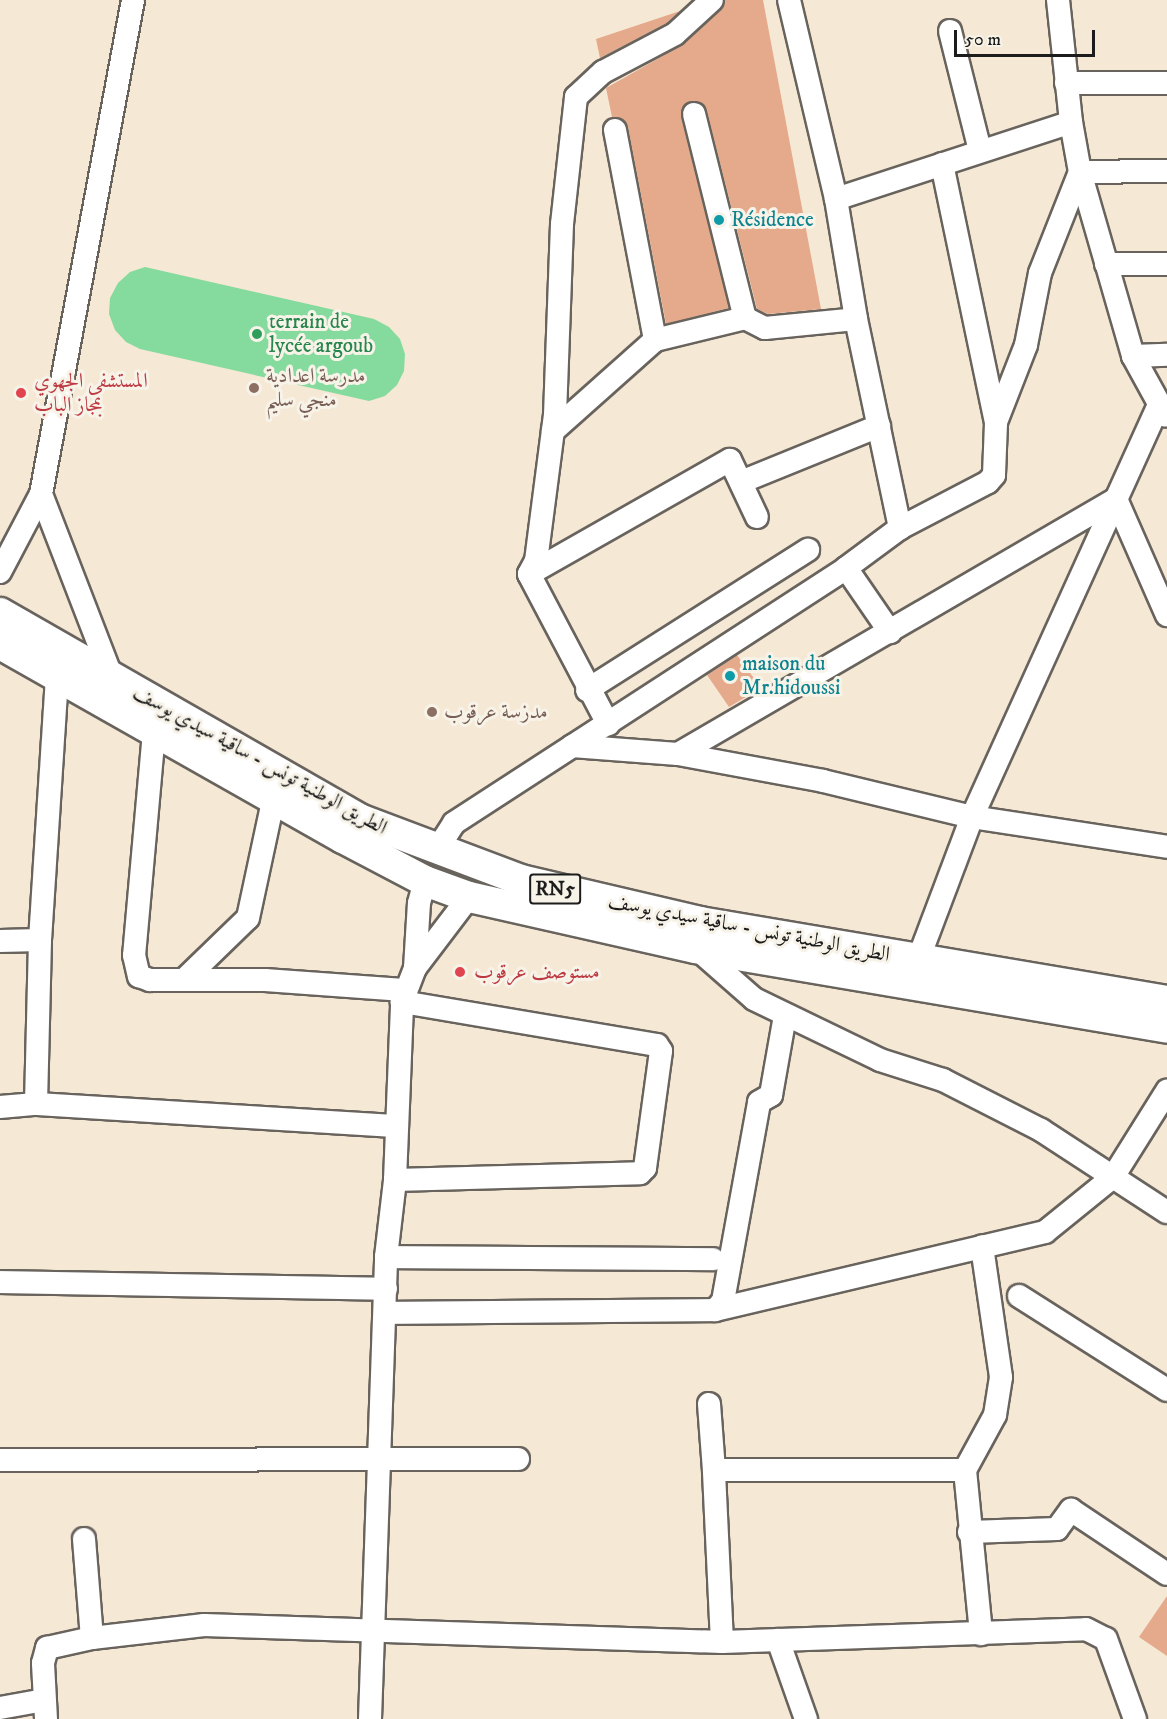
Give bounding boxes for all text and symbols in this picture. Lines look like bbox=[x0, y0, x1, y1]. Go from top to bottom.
scale bar bbox=[957, 18, 1098, 56]
text: 50 m bbox=[965, 29, 1001, 51]
place label: Résidence bbox=[731, 207, 814, 233]
marker: Résidence bbox=[712, 213, 726, 227]
place label: terrain de lycée argoub bbox=[269, 309, 373, 359]
marker: terrain de lycée argoub bbox=[250, 327, 264, 341]
place label: مدرسة اعدادية منجي سليم bbox=[266, 363, 365, 413]
place label: المستشفى الجهوي بمجاز الباب bbox=[34, 368, 148, 418]
marker: مدرسة اعدادية منجي سليم bbox=[247, 381, 261, 395]
marker: المستشفى الجهوي بمجاز الباب bbox=[12, 384, 30, 402]
place label: maison du Mr.hidoussi bbox=[742, 651, 840, 701]
marker: maison du Mr.hidoussi bbox=[723, 669, 737, 683]
street label: الطريق الوطنية تونس - ساقية سيدي يوسف bbox=[129, 679, 391, 841]
place label: مدزسة عرقوب bbox=[444, 699, 548, 725]
marker: مدزسة عرقوب bbox=[425, 705, 439, 719]
road number: RN5 bbox=[528, 872, 582, 906]
street label: الطريق الوطنية تونس - ساقية سيدي يوسف bbox=[606, 888, 892, 968]
place label: مستوصف عرقوب bbox=[474, 959, 600, 985]
marker: مستوصف عرقوب bbox=[451, 963, 469, 981]

